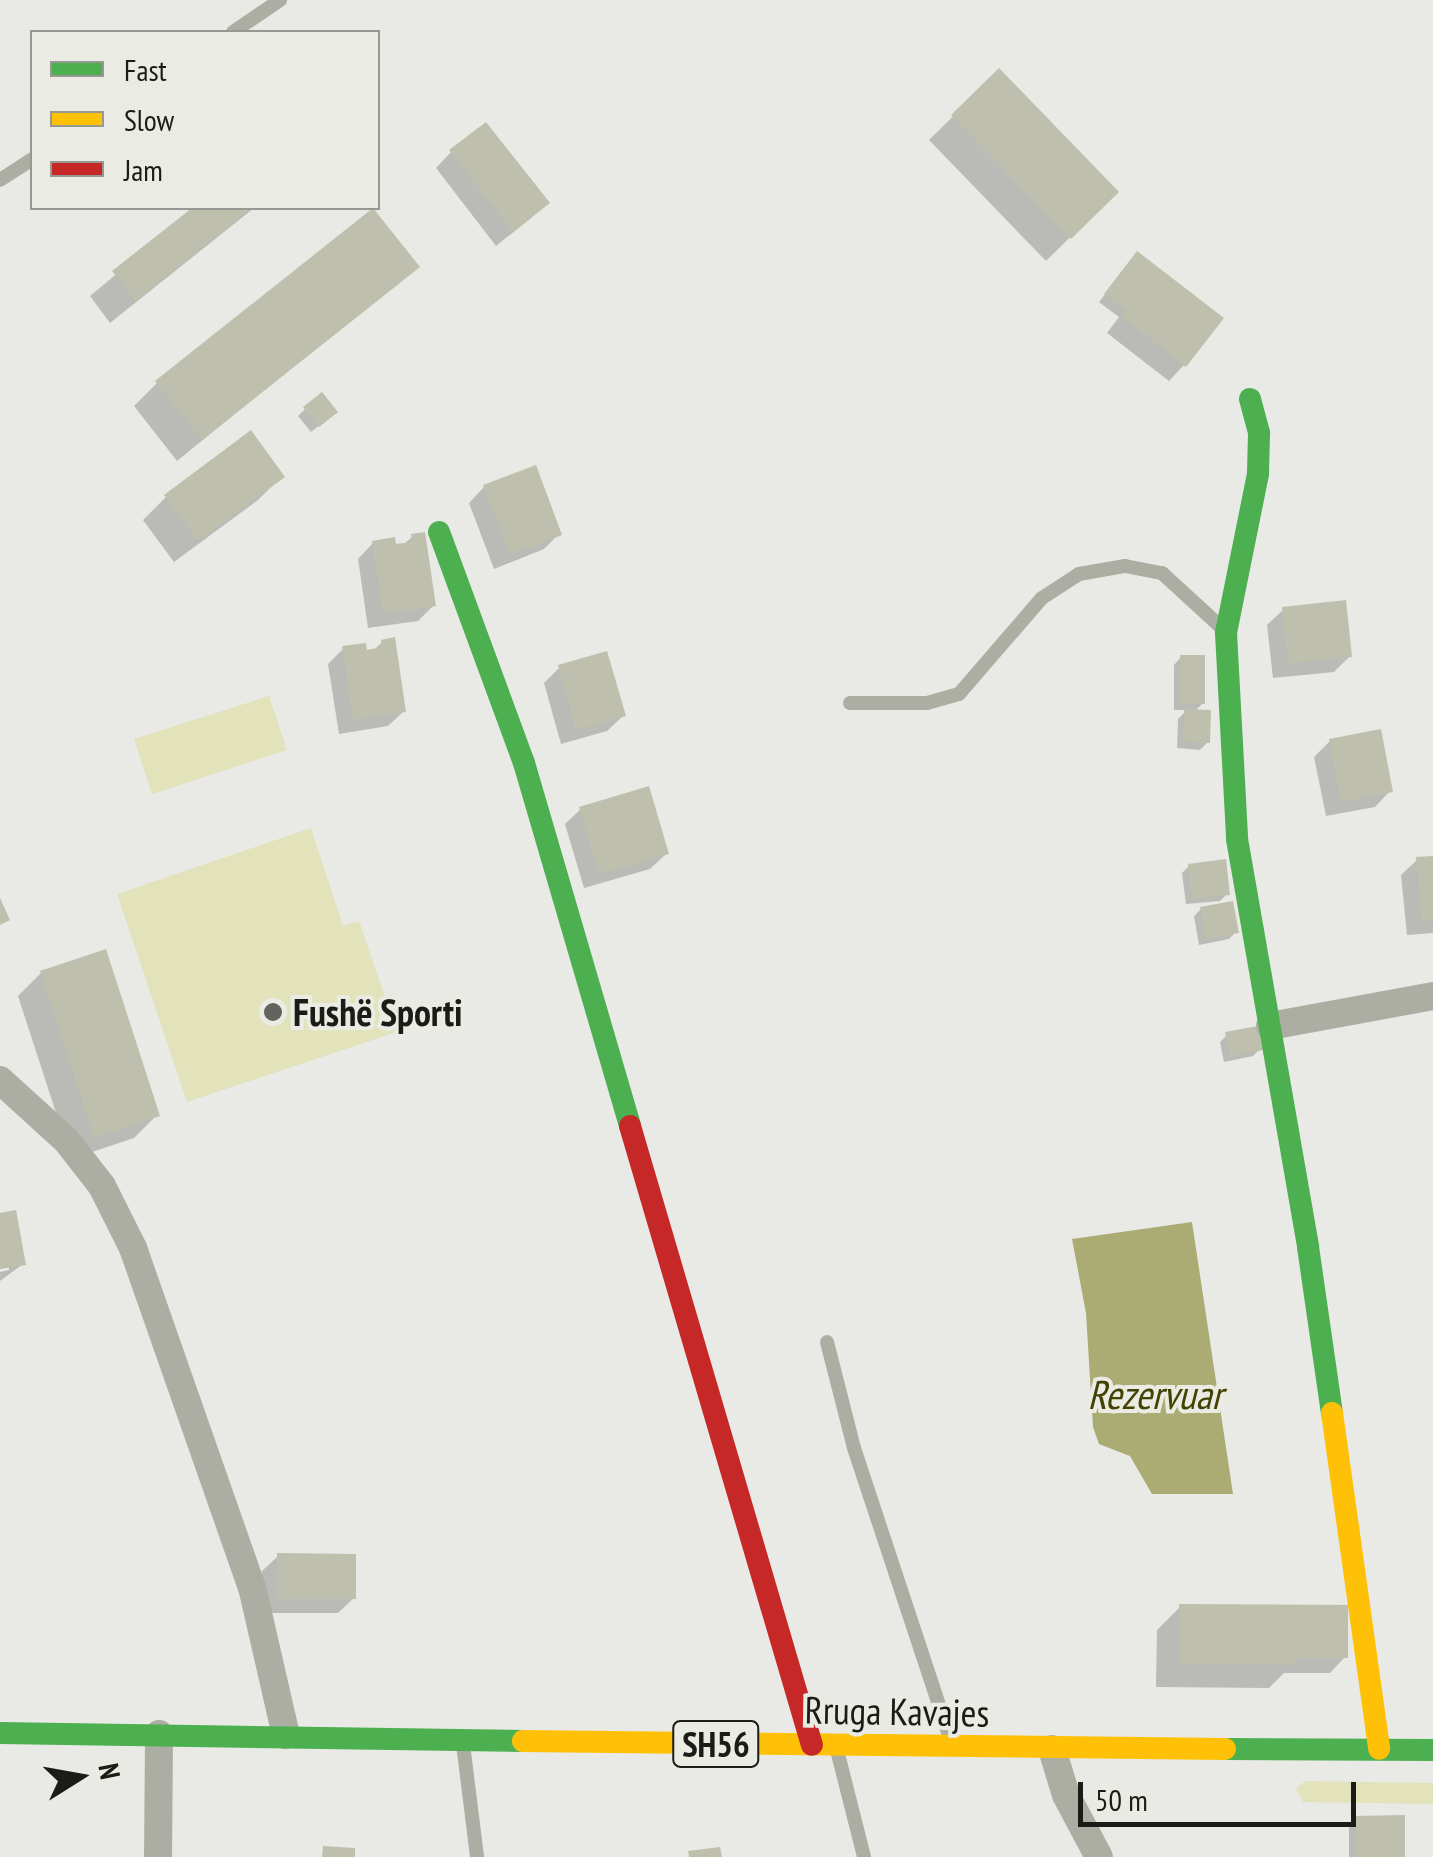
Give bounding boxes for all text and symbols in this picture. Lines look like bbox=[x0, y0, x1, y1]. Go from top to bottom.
legend bbox=[30, 30, 380, 210]
text: Fast bbox=[124, 50, 167, 89]
text: Slow bbox=[124, 100, 174, 139]
text: Jam bbox=[124, 150, 163, 189]
place label: Fushë Sporti bbox=[293, 989, 463, 1035]
marker: Fushë Sporti bbox=[262, 1001, 284, 1023]
water label: Rezervuar bbox=[1087, 1370, 1223, 1418]
street label: Rruga Kavajes bbox=[804, 1687, 990, 1735]
road number: SH56 bbox=[671, 1714, 761, 1774]
north arrow bbox=[30, 1727, 130, 1827]
text: N bbox=[90, 1760, 130, 1782]
scale bar bbox=[1083, 1762, 1360, 1824]
text: 50 m bbox=[1095, 1780, 1148, 1819]

